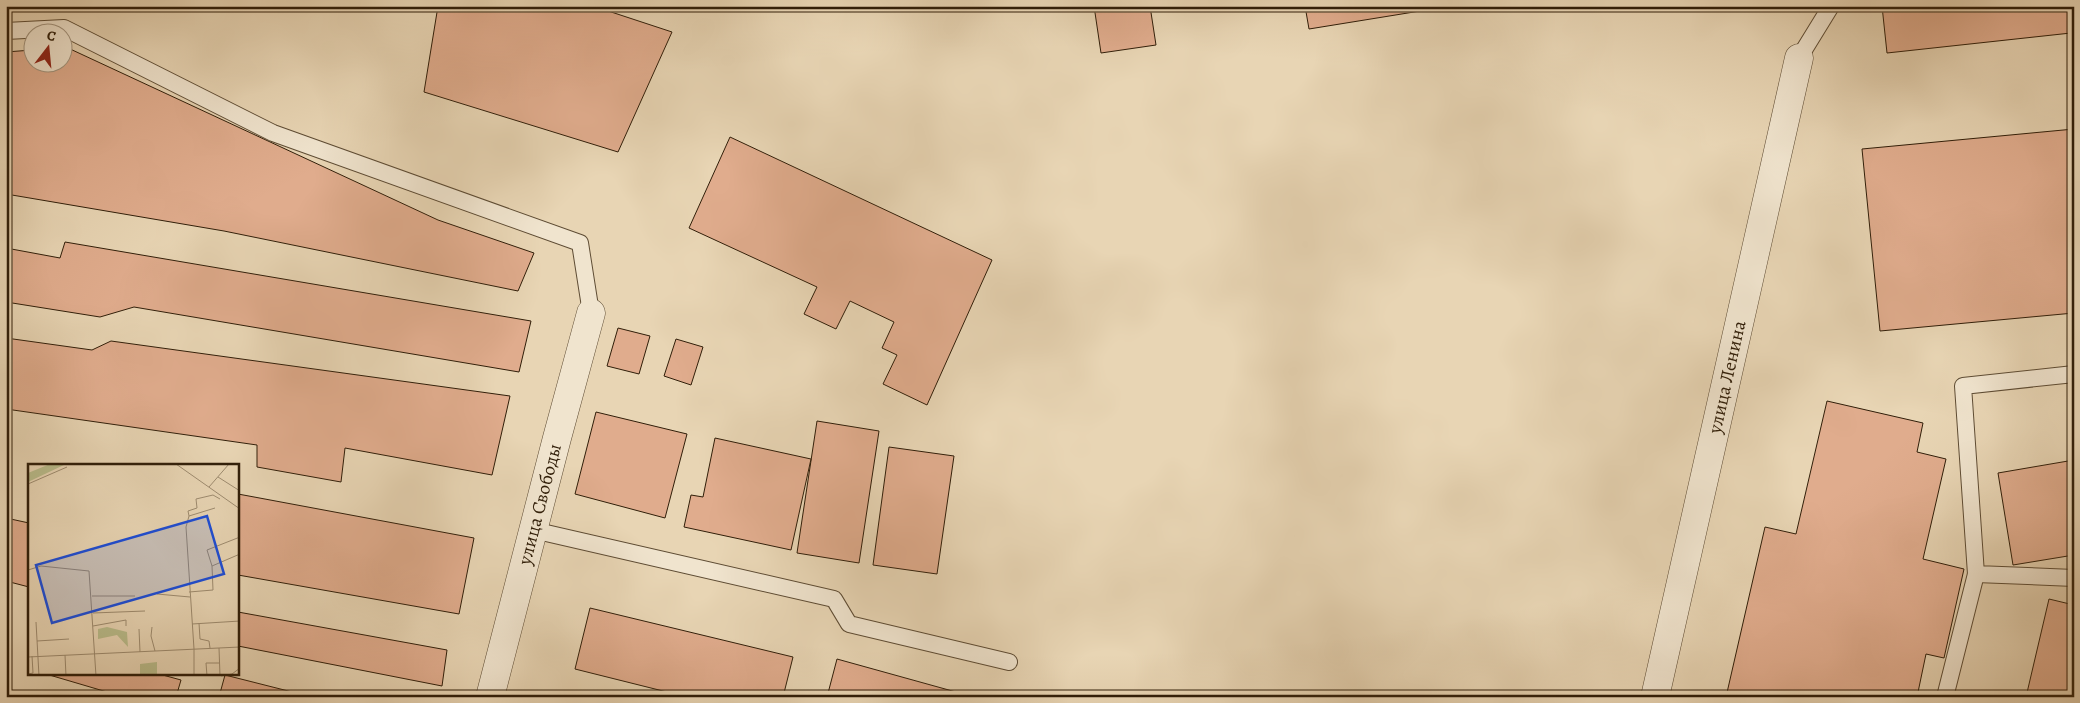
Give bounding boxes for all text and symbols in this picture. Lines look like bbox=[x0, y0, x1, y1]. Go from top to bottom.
north arrow bbox=[22, 22, 72, 72]
text: С bbox=[45, 26, 59, 46]
street label: улица Ленина bbox=[1702, 318, 1752, 437]
street label: улица Свободы bbox=[511, 441, 568, 569]
inset map bbox=[28, 464, 239, 676]

